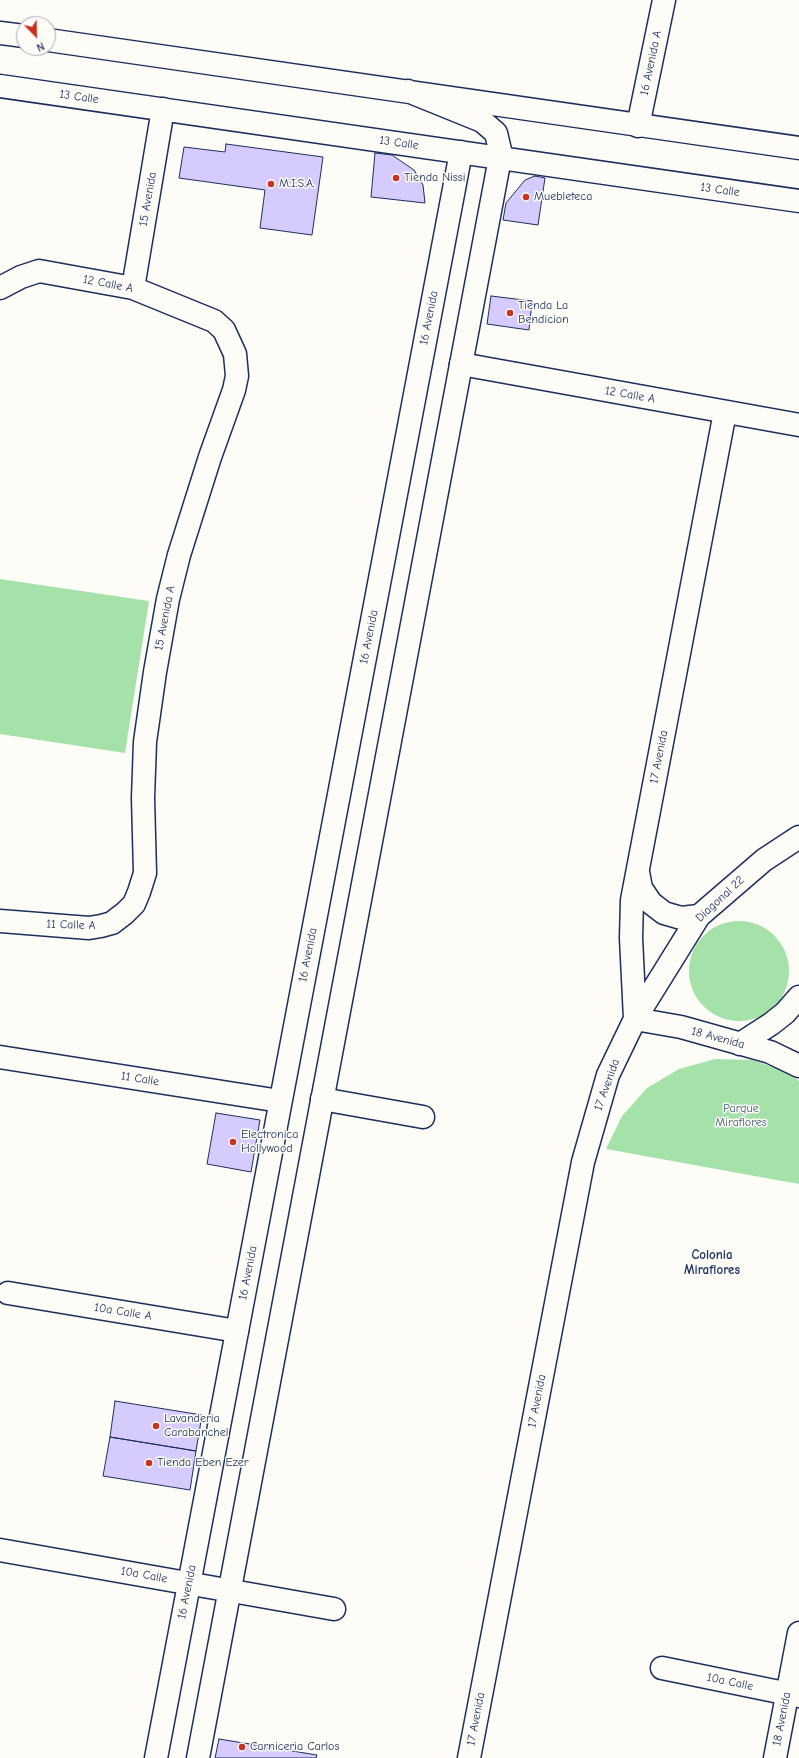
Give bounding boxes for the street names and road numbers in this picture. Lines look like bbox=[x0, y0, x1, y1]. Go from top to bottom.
street label: 16 Avenida A bbox=[637, 29, 665, 97]
street label: 13 Calle bbox=[58, 87, 100, 107]
street label: 13 Calle bbox=[378, 133, 420, 153]
street label: 15 Avenida bbox=[136, 171, 160, 227]
street label: 13 Calle bbox=[699, 180, 741, 200]
street label: 12 Calle A bbox=[82, 272, 134, 296]
street label: 16 Avenida bbox=[417, 290, 441, 346]
street label: 12 Calle A bbox=[604, 383, 656, 407]
street label: 15 Avenida A bbox=[152, 584, 178, 652]
street label: 16 Avenida bbox=[357, 609, 381, 665]
street label: 17 Avenida bbox=[647, 729, 671, 785]
street label: Diagonal 22 bbox=[693, 873, 747, 925]
street label: 11 Calle A bbox=[46, 917, 96, 933]
street label: 16 Avenida bbox=[296, 927, 320, 983]
street label: 18 Avenida bbox=[690, 1024, 746, 1052]
street label: 17 Avenida bbox=[591, 1057, 623, 1113]
street label: 11 Calle bbox=[120, 1069, 160, 1089]
street label: 16 Avenida bbox=[236, 1245, 260, 1301]
street label: 10a Calle A bbox=[93, 1300, 153, 1324]
street label: 17 Avenida bbox=[525, 1373, 549, 1429]
street label: 10a Calle bbox=[120, 1564, 168, 1586]
street label: 16 Avenida bbox=[175, 1564, 199, 1620]
street label: 10a Calle bbox=[705, 1670, 755, 1694]
street label: 17 Avenida bbox=[464, 1691, 488, 1747]
street label: 18 Avenida bbox=[770, 1691, 794, 1747]

